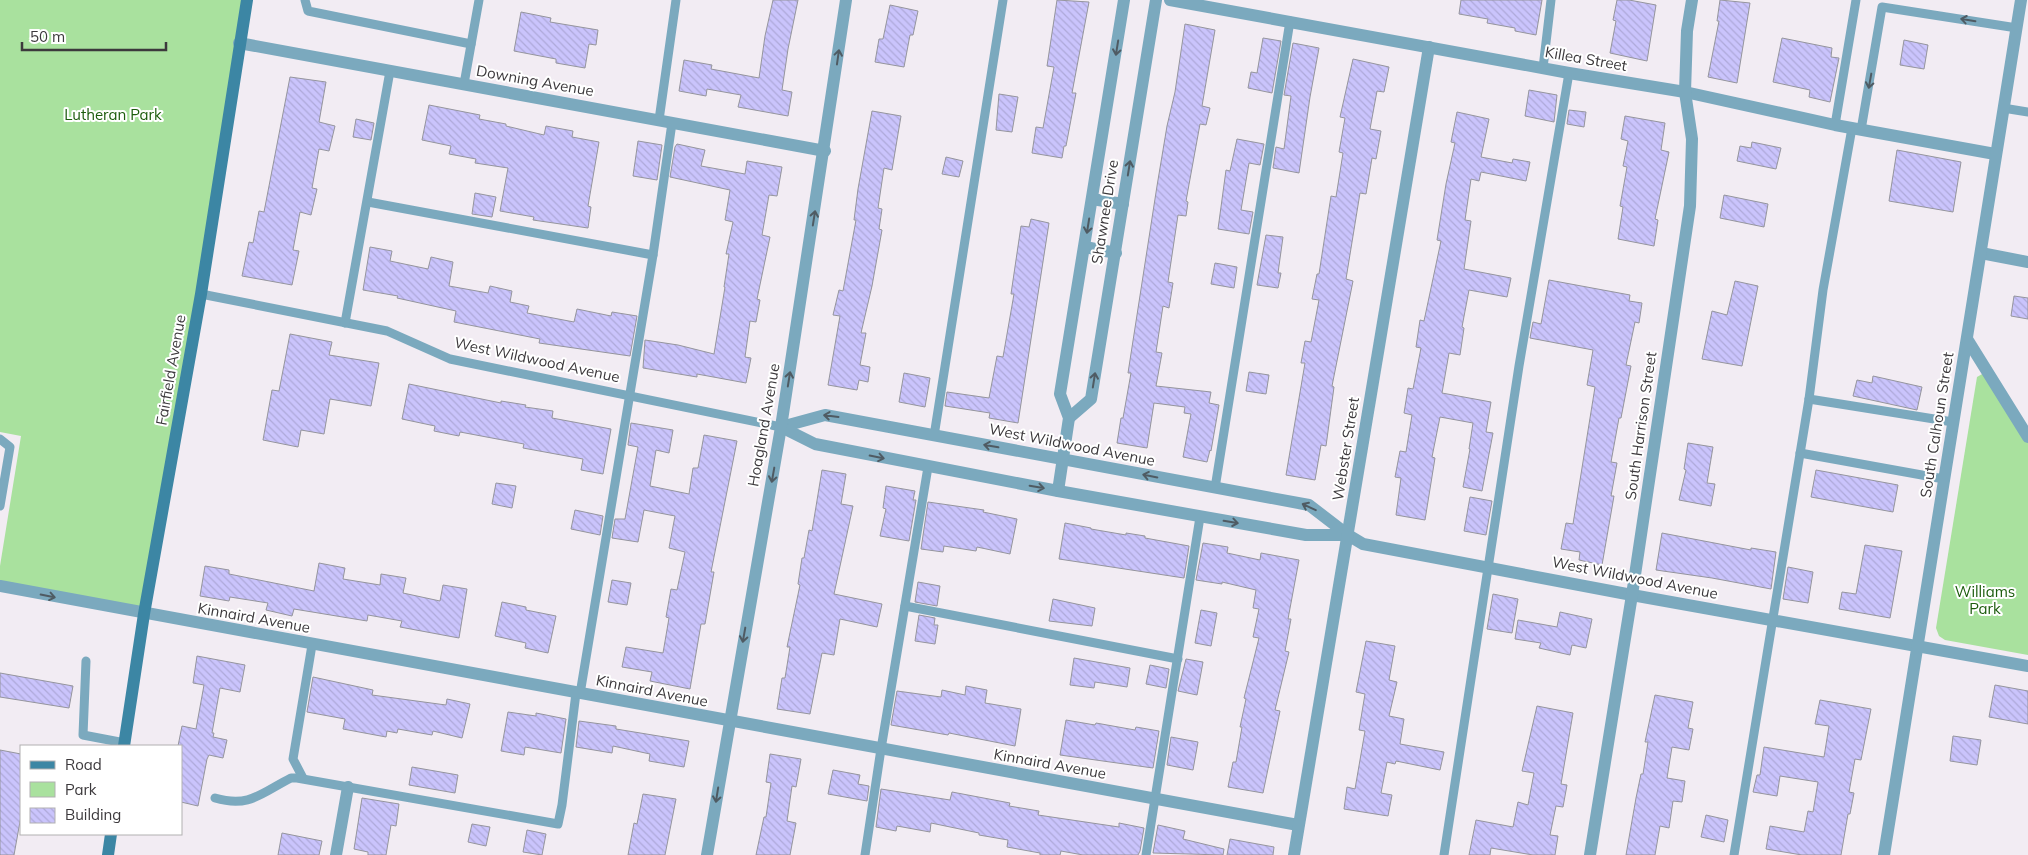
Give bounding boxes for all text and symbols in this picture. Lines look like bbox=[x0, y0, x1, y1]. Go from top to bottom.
one-way arrow bbox=[1961, 15, 1977, 25]
scale bar bbox=[22, 20, 166, 52]
text: 50 m bbox=[30, 27, 65, 46]
one-way arrow bbox=[1111, 40, 1121, 56]
street label: Killea Street bbox=[1544, 42, 1628, 75]
one-way arrow bbox=[833, 50, 843, 66]
street label: Downing Avenue bbox=[475, 61, 595, 100]
one-way arrow bbox=[1864, 72, 1874, 88]
park label: Lutheran Park bbox=[64, 105, 162, 124]
street label: Shawnee Drive bbox=[1087, 158, 1122, 265]
one-way arrow bbox=[1124, 160, 1134, 176]
one-way arrow bbox=[809, 210, 819, 226]
one-way arrow bbox=[1083, 218, 1093, 234]
street label: Fairfield Avenue bbox=[151, 313, 190, 427]
street label: West Wildwood Avenue bbox=[453, 333, 622, 386]
street label: South Harrison Street bbox=[1621, 351, 1660, 501]
street label: South Calhoun Street bbox=[1916, 351, 1957, 499]
street label: Hoagland Avenue bbox=[743, 362, 784, 488]
one-way arrow bbox=[784, 371, 794, 387]
one-way arrow bbox=[1090, 373, 1100, 389]
street label: Webster Street bbox=[1328, 396, 1363, 502]
one-way arrow bbox=[823, 411, 839, 421]
street label: West Wildwood Avenue bbox=[988, 419, 1157, 470]
one-way arrow bbox=[983, 440, 999, 450]
one-way arrow bbox=[869, 453, 885, 462]
one-way arrow bbox=[767, 466, 777, 482]
one-way arrow bbox=[1143, 470, 1159, 480]
one-way arrow bbox=[1028, 483, 1044, 492]
one-way arrow bbox=[1302, 502, 1317, 512]
one-way arrow bbox=[1223, 518, 1239, 528]
street label: West Wildwood Avenue bbox=[1551, 552, 1720, 603]
park label: Williams Park bbox=[1955, 582, 2015, 618]
one-way arrow bbox=[39, 591, 55, 601]
street label: Kinnaird Avenue bbox=[196, 598, 312, 637]
one-way arrow bbox=[739, 626, 749, 642]
street label: Kinnaird Avenue bbox=[594, 670, 710, 711]
street label: Kinnaird Avenue bbox=[992, 744, 1108, 783]
legend bbox=[20, 745, 182, 835]
text: Road bbox=[65, 755, 102, 774]
text: Park bbox=[65, 780, 97, 799]
one-way arrow bbox=[711, 787, 721, 803]
text: Building bbox=[65, 805, 121, 824]

